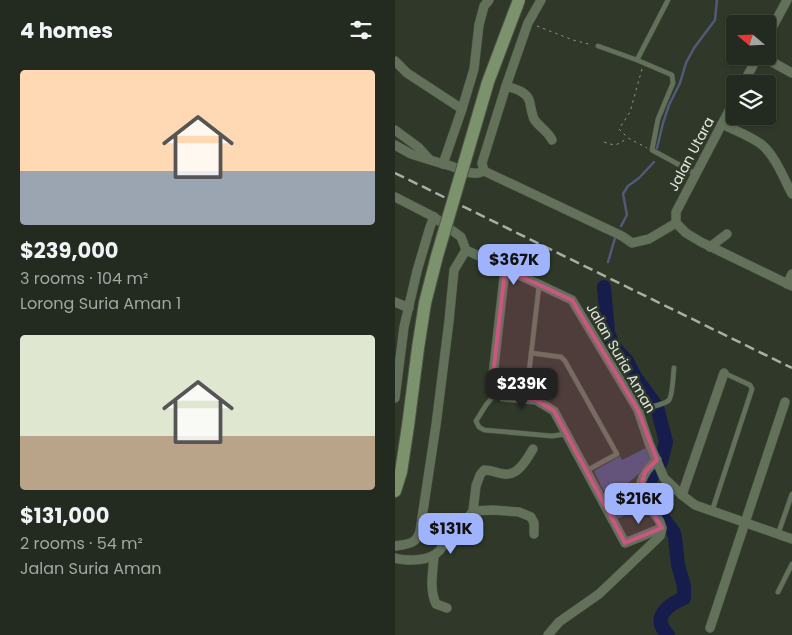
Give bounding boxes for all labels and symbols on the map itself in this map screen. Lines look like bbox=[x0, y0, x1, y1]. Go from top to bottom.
north arrow bbox=[726, 15, 776, 65]
street label: Jalan Utara bbox=[663, 113, 719, 195]
pin: $367K bbox=[479, 244, 549, 286]
street label: Jalan Suria Aman bbox=[581, 299, 661, 417]
pin: $239K bbox=[487, 368, 557, 410]
pin: $216K bbox=[604, 482, 674, 525]
pin: $131K bbox=[416, 512, 486, 555]

